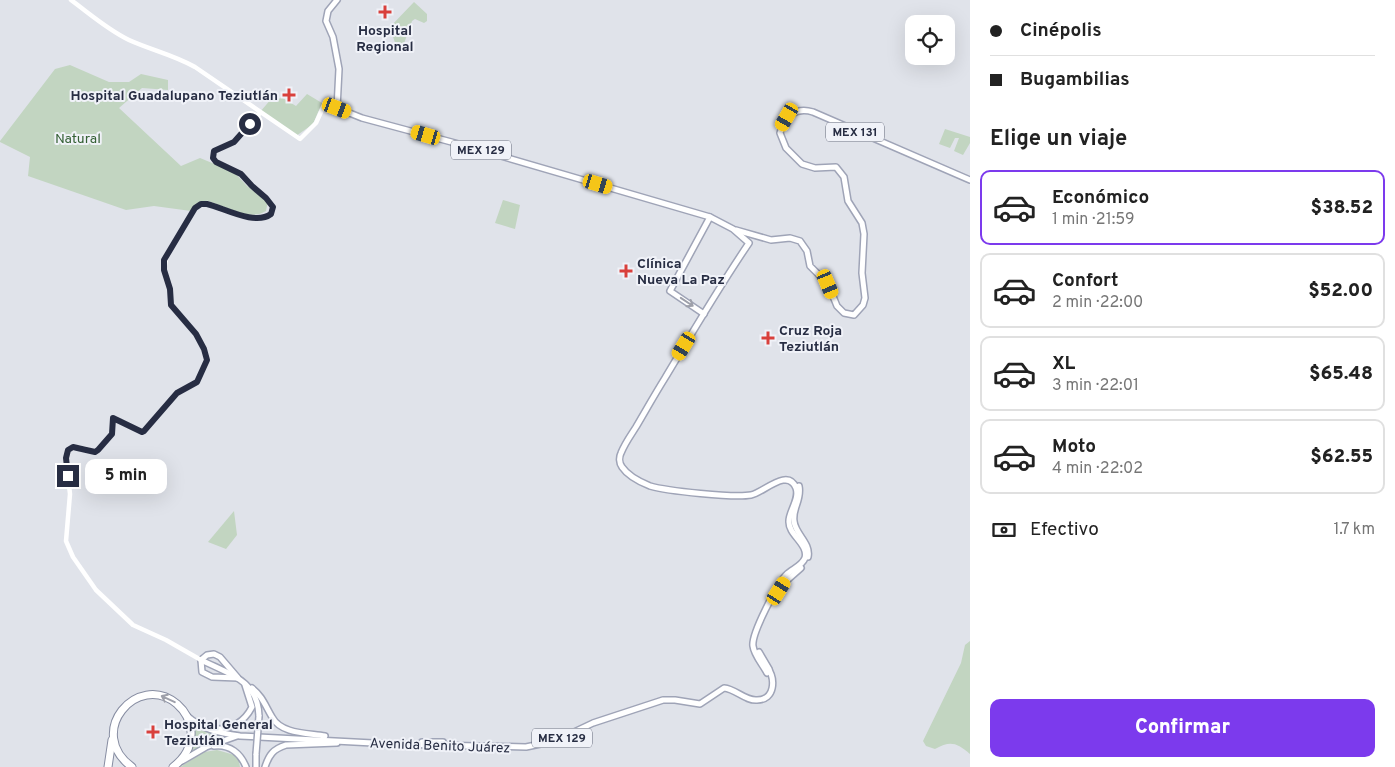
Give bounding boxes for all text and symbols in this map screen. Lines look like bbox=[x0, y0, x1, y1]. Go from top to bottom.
marker: Hospital Regional bbox=[378, 5, 392, 19]
map controls bbox=[905, 15, 955, 65]
button: locate bbox=[905, 15, 955, 65]
text: Cinépolis bbox=[1020, 19, 1102, 43]
place label: Hospital Regional bbox=[356, 23, 414, 56]
text: Bugambilias bbox=[1020, 68, 1130, 92]
place label: Hospital Guadalupano Teziutlán bbox=[70, 88, 278, 105]
marker: Hospital Guadalupano Teziutlán bbox=[282, 88, 296, 102]
car bbox=[320, 96, 353, 120]
car bbox=[773, 100, 800, 134]
route start bbox=[239, 113, 261, 135]
road number: MEX 131 bbox=[826, 122, 884, 142]
car bbox=[409, 124, 442, 146]
text: Elige un viaje bbox=[990, 126, 1127, 153]
park label: Natural bbox=[55, 131, 101, 148]
road number: MEX 129 bbox=[451, 140, 511, 160]
car bbox=[581, 172, 614, 196]
icon: car bbox=[992, 185, 1037, 230]
text: Económico bbox=[1052, 186, 1149, 210]
text: $38.52 bbox=[1311, 196, 1373, 220]
text: 1 min · 21:59 bbox=[1052, 210, 1135, 230]
place label: Clínica Nueva La Paz bbox=[637, 256, 725, 289]
marker: Clínica Nueva La Paz bbox=[619, 264, 633, 278]
car bbox=[815, 267, 840, 301]
icon: car bbox=[992, 268, 1037, 313]
text: Confort bbox=[1052, 269, 1118, 293]
text: $52.00 bbox=[1308, 279, 1373, 303]
text: 2 min · 22:00 bbox=[1052, 293, 1143, 313]
one-way arrow bbox=[679, 297, 693, 307]
place label: Cruz Roja Teziutlán bbox=[779, 323, 842, 356]
car bbox=[669, 329, 698, 363]
marker: Cruz Roja Teziutlán bbox=[761, 331, 775, 345]
icon: car bbox=[992, 351, 1037, 396]
text: XL bbox=[1052, 352, 1075, 376]
text: $65.48 bbox=[1309, 362, 1373, 386]
text: 3 min · 22:01 bbox=[1052, 376, 1139, 396]
icon: car bbox=[992, 434, 1037, 479]
text: Moto bbox=[1052, 435, 1096, 459]
text: $62.55 bbox=[1310, 445, 1373, 469]
callout: 5 min bbox=[86, 458, 168, 494]
text: 4 min · 22:02 bbox=[1052, 459, 1143, 479]
route end bbox=[57, 465, 79, 487]
text: 5 min bbox=[105, 466, 147, 486]
icon: cash bbox=[990, 516, 1018, 544]
text: Efectivo bbox=[1030, 518, 1099, 542]
text: 1.7 km bbox=[1333, 520, 1375, 540]
car bbox=[764, 574, 793, 608]
one-way arrow bbox=[160, 694, 175, 704]
button: Confirmar bbox=[990, 699, 1375, 757]
place label: Hospital General Teziutlán bbox=[164, 717, 273, 750]
marker: Hospital General Teziutlán bbox=[146, 725, 160, 739]
road number: MEX 129 bbox=[532, 728, 592, 748]
street label: Avenida Benito Juárez bbox=[369, 736, 511, 757]

